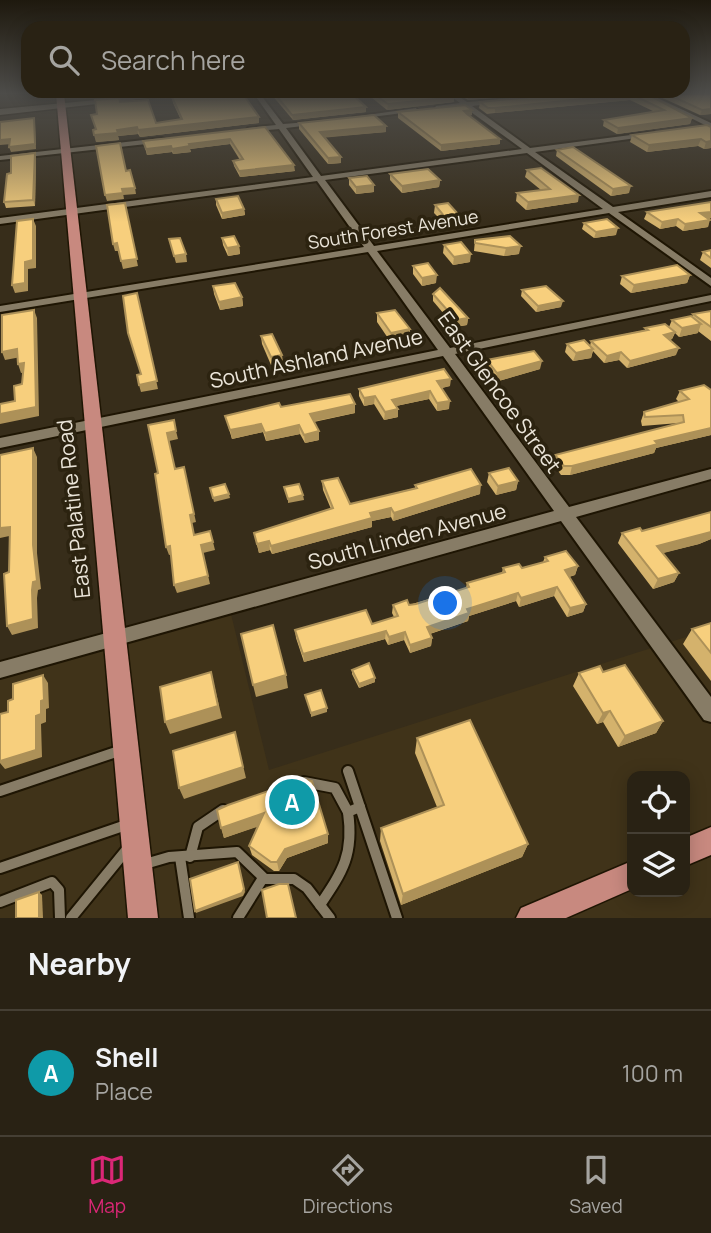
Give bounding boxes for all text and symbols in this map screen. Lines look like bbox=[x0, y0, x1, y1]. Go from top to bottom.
search box bbox=[21, 21, 690, 98]
icon: search bbox=[45, 41, 83, 79]
text: Search here bbox=[101, 42, 246, 78]
street label: South Forest Avenue bbox=[306, 204, 480, 254]
street label: East Glencoe Street bbox=[432, 306, 568, 478]
street label: South Ashland Avenue bbox=[207, 322, 425, 394]
street label: East Palatine Road bbox=[50, 418, 96, 600]
street label: South Linden Avenue bbox=[305, 496, 509, 576]
your location bbox=[428, 586, 462, 620]
map controls bbox=[627, 771, 690, 897]
button: locate bbox=[627, 771, 690, 834]
pin: A bbox=[269, 776, 315, 828]
button: layers bbox=[627, 834, 690, 897]
text: Nearby bbox=[28, 943, 131, 984]
text: Shell bbox=[95, 1039, 159, 1075]
text: A bbox=[43, 1057, 59, 1089]
text: 100 m bbox=[622, 1057, 683, 1089]
text: Place bbox=[95, 1075, 153, 1107]
tab: Map bbox=[88, 1151, 126, 1219]
tab: Directions bbox=[303, 1151, 393, 1219]
tab: Saved bbox=[569, 1151, 623, 1219]

